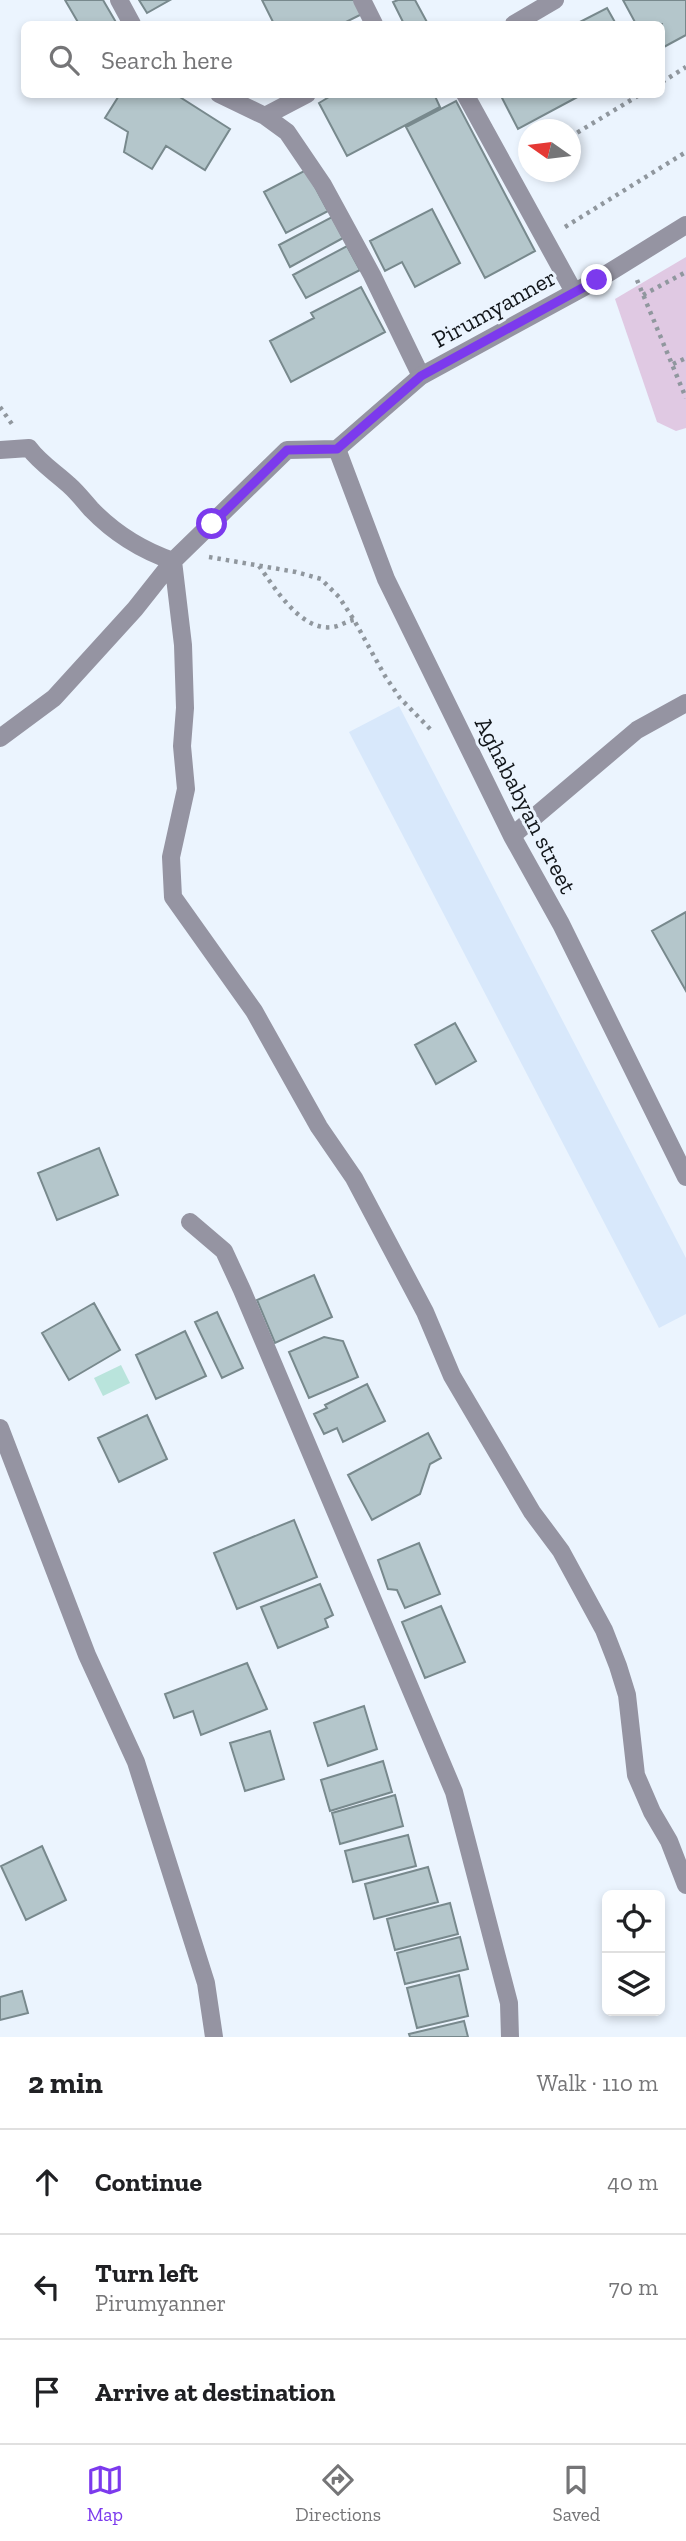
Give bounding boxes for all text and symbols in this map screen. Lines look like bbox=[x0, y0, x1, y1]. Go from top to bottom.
search box bbox=[21, 21, 665, 98]
icon: search bbox=[45, 41, 83, 79]
text: Search here bbox=[101, 44, 233, 76]
north arrow bbox=[518, 119, 581, 182]
street label: Pirumyanner bbox=[427, 262, 561, 354]
route end bbox=[581, 264, 612, 295]
route start bbox=[196, 508, 227, 539]
street label: Aghababyan street bbox=[469, 712, 583, 898]
map controls bbox=[602, 1890, 665, 2016]
button: locate bbox=[602, 1890, 665, 1953]
button: layers bbox=[602, 1953, 665, 2016]
text: 2 min bbox=[28, 2065, 103, 2101]
text: Walk · 110 m bbox=[537, 2069, 658, 2097]
icon: ahead bbox=[28, 2163, 66, 2201]
text: Continue bbox=[95, 2166, 202, 2198]
text: 40 m bbox=[607, 2168, 658, 2196]
text: Turn left bbox=[95, 2257, 198, 2289]
icon: left bbox=[28, 2268, 66, 2306]
text: 70 m bbox=[609, 2273, 658, 2301]
text: Pirumyanner bbox=[95, 2289, 226, 2317]
icon: arrive bbox=[28, 2373, 66, 2411]
text: Arrive at destination bbox=[95, 2376, 335, 2408]
tab: Map bbox=[86, 2461, 124, 2526]
tab: Directions bbox=[295, 2461, 381, 2526]
tab: Saved bbox=[553, 2461, 600, 2526]

